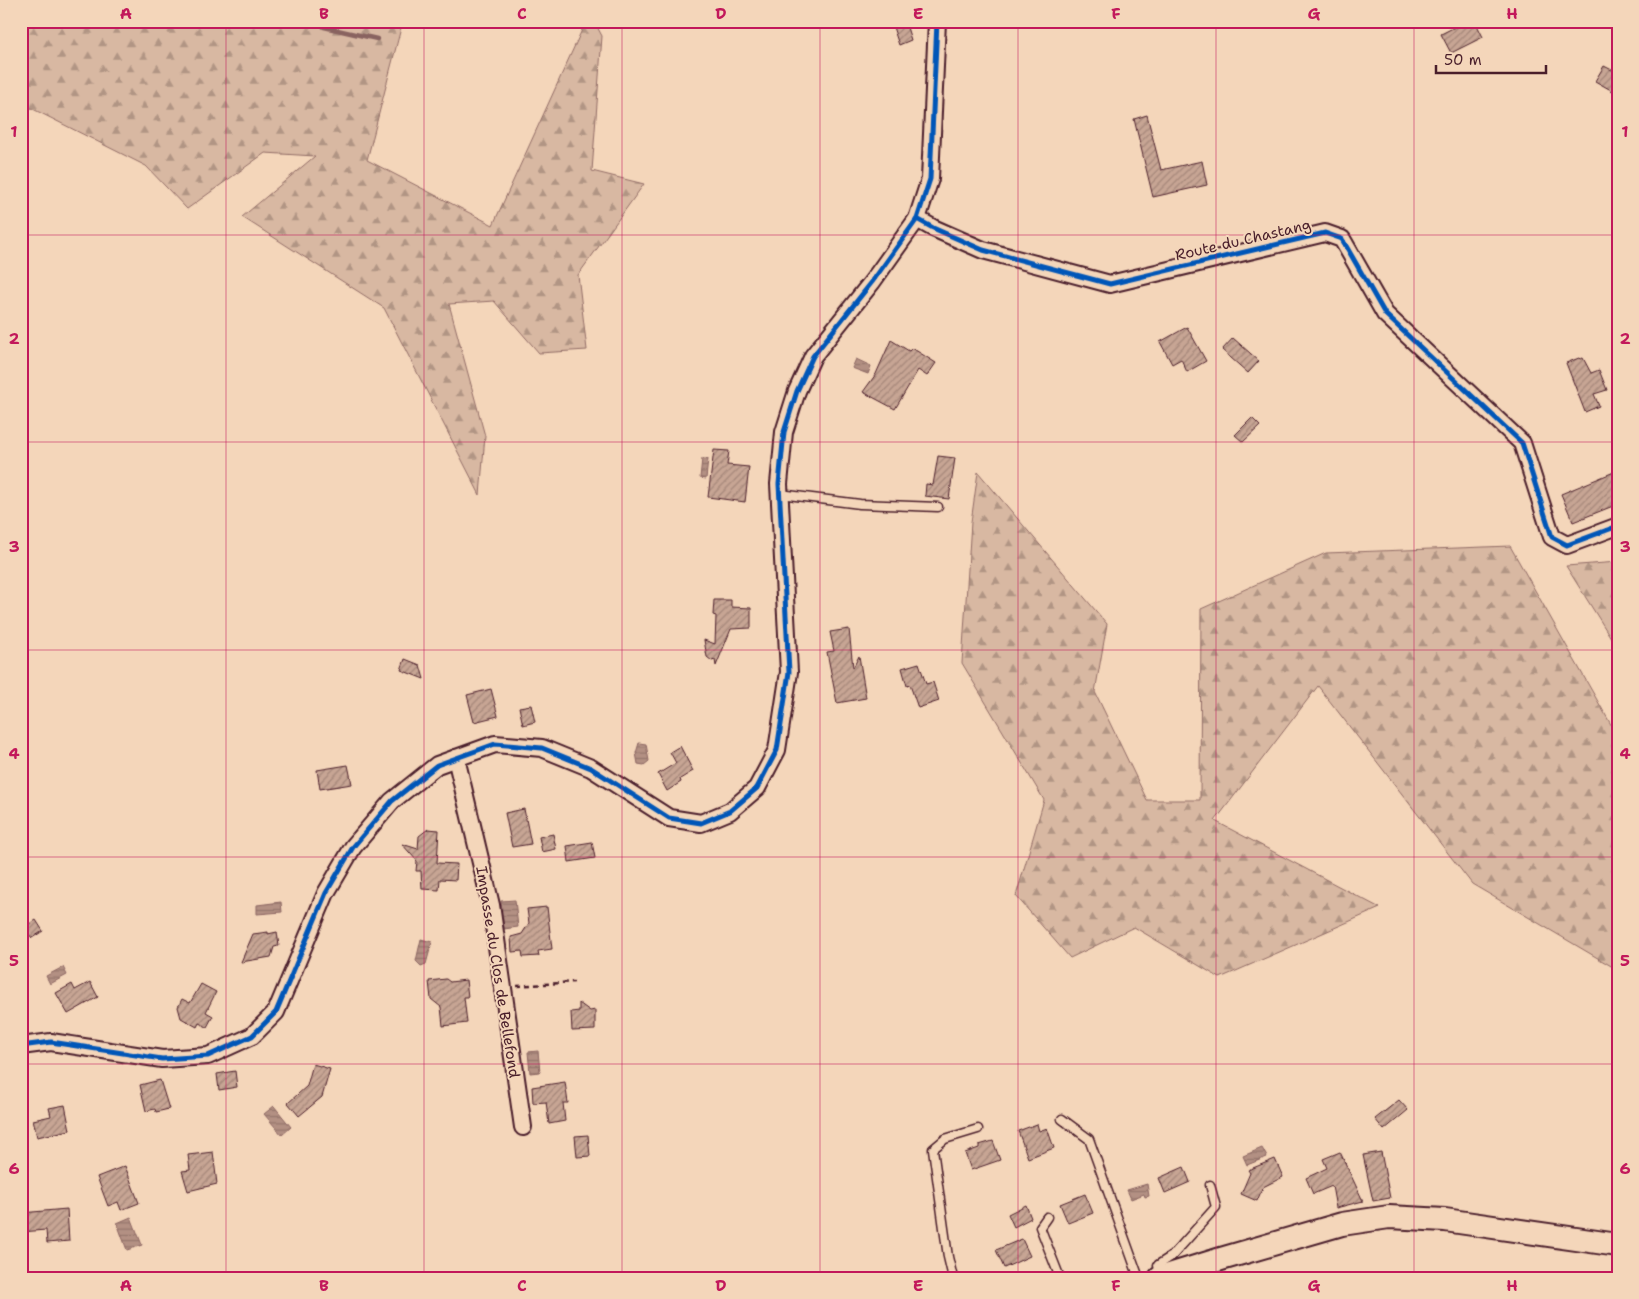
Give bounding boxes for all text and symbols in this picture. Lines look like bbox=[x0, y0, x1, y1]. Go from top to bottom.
text: A bbox=[120, 3, 132, 24]
text: B bbox=[319, 3, 329, 24]
text: C bbox=[517, 3, 527, 24]
text: D bbox=[715, 3, 727, 24]
text: E bbox=[913, 3, 923, 24]
text: F bbox=[1111, 3, 1121, 24]
text: G bbox=[1308, 3, 1321, 24]
text: H bbox=[1506, 3, 1518, 24]
scale bar bbox=[1436, 42, 1546, 74]
text: 50 m bbox=[1444, 50, 1482, 70]
text: 1 bbox=[10, 121, 18, 142]
text: 1 bbox=[1621, 121, 1629, 142]
street label: Route du Chastang bbox=[1173, 215, 1313, 265]
text: 2 bbox=[8, 328, 20, 349]
text: 2 bbox=[1619, 328, 1631, 349]
text: 3 bbox=[8, 536, 20, 557]
text: 3 bbox=[1619, 536, 1631, 557]
text: 4 bbox=[8, 743, 20, 764]
text: 4 bbox=[1619, 743, 1631, 764]
street label: Impasse du Clos de Bellefond bbox=[471, 865, 525, 1080]
text: 5 bbox=[9, 950, 19, 971]
text: 5 bbox=[1620, 950, 1630, 971]
text: 6 bbox=[8, 1158, 20, 1179]
text: 6 bbox=[1619, 1158, 1631, 1179]
text: A bbox=[120, 1275, 132, 1296]
text: B bbox=[319, 1275, 329, 1296]
text: C bbox=[517, 1275, 527, 1296]
text: D bbox=[715, 1275, 727, 1296]
text: E bbox=[913, 1275, 923, 1296]
text: F bbox=[1111, 1275, 1121, 1296]
text: G bbox=[1308, 1275, 1321, 1296]
text: H bbox=[1506, 1275, 1518, 1296]

